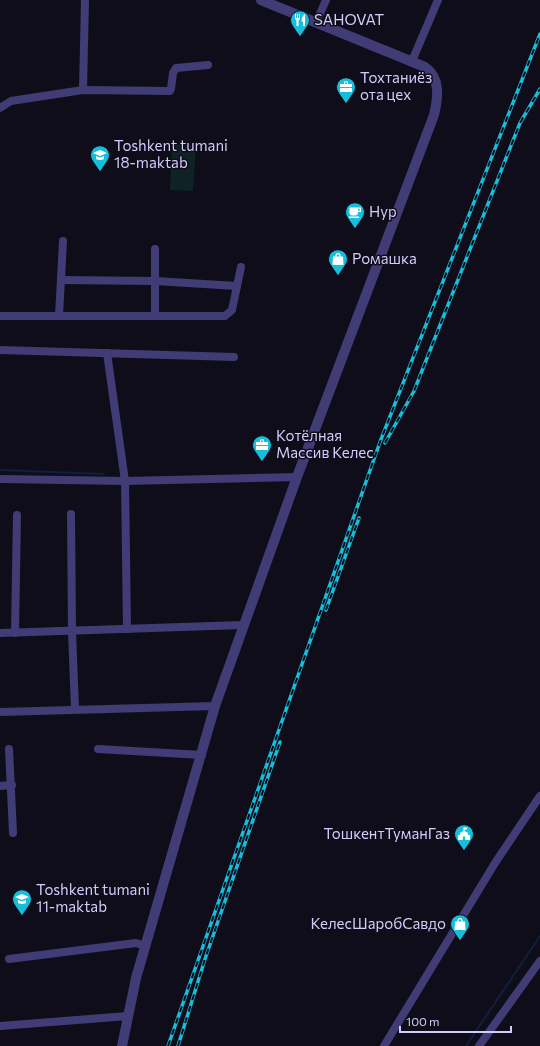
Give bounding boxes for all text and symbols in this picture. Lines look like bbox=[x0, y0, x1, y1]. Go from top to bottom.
restaurant icon: SAHOVAT bbox=[289, 9, 311, 37]
place label: SAHOVAT bbox=[314, 10, 385, 28]
place label: Тохтаниёз ота цех bbox=[360, 68, 432, 103]
office icon: Тохтаниёз ота цех bbox=[335, 76, 357, 104]
place label: Toshkent tumani 18-maktab bbox=[114, 136, 228, 171]
school or university icon: Toshkent tumani 18-maktab bbox=[89, 144, 111, 172]
cafe icon: Нур bbox=[344, 201, 366, 229]
place label: Нур bbox=[369, 202, 397, 220]
shop icon: Ромашка bbox=[327, 248, 349, 276]
place label: Ромашка bbox=[352, 249, 417, 267]
place label: Котёлная Массив Келес bbox=[276, 426, 374, 461]
office icon: Котёлная Массив Келес bbox=[251, 434, 273, 462]
public building icon: ТошкентТуманГаз bbox=[453, 823, 475, 851]
place label: ТошкентТуманГаз bbox=[323, 824, 450, 842]
place label: Toshkent tumani 11-maktab bbox=[36, 880, 150, 915]
school or university icon: Toshkent tumani 11-maktab bbox=[11, 888, 33, 916]
shop icon: КелесШаробСавдо bbox=[449, 913, 471, 941]
place label: КелесШаробСавдо bbox=[311, 914, 446, 932]
scale bar bbox=[400, 1008, 511, 1034]
text: 100 m bbox=[406, 1014, 440, 1028]

